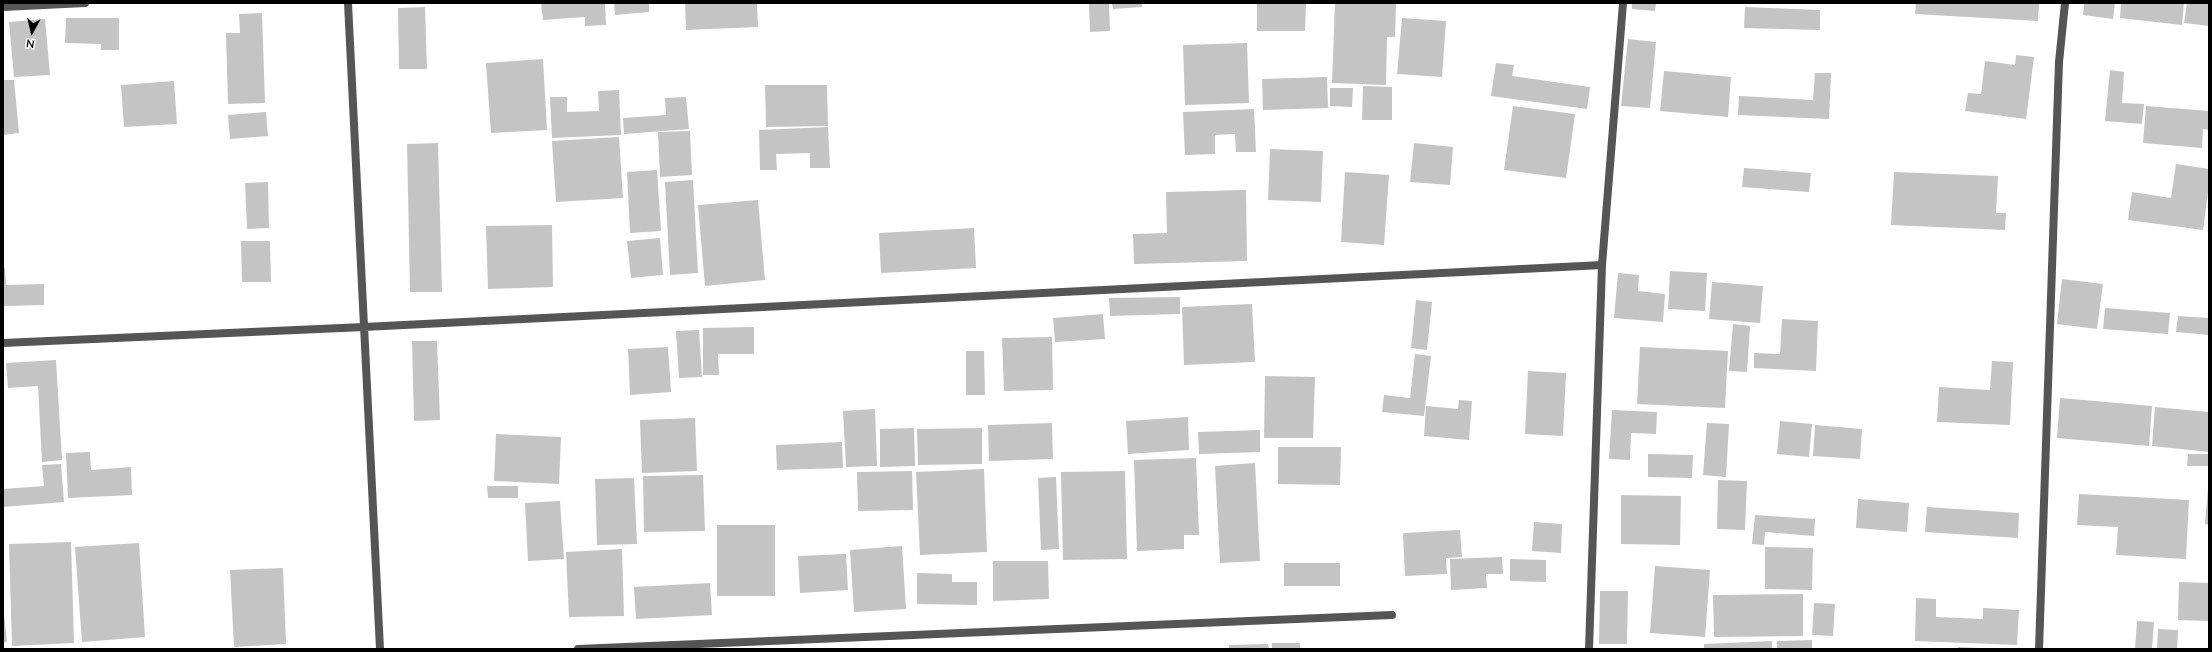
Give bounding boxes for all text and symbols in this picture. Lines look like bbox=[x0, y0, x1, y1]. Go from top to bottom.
north arrow bbox=[12, 12, 52, 52]
text: N bbox=[25, 36, 35, 51]

